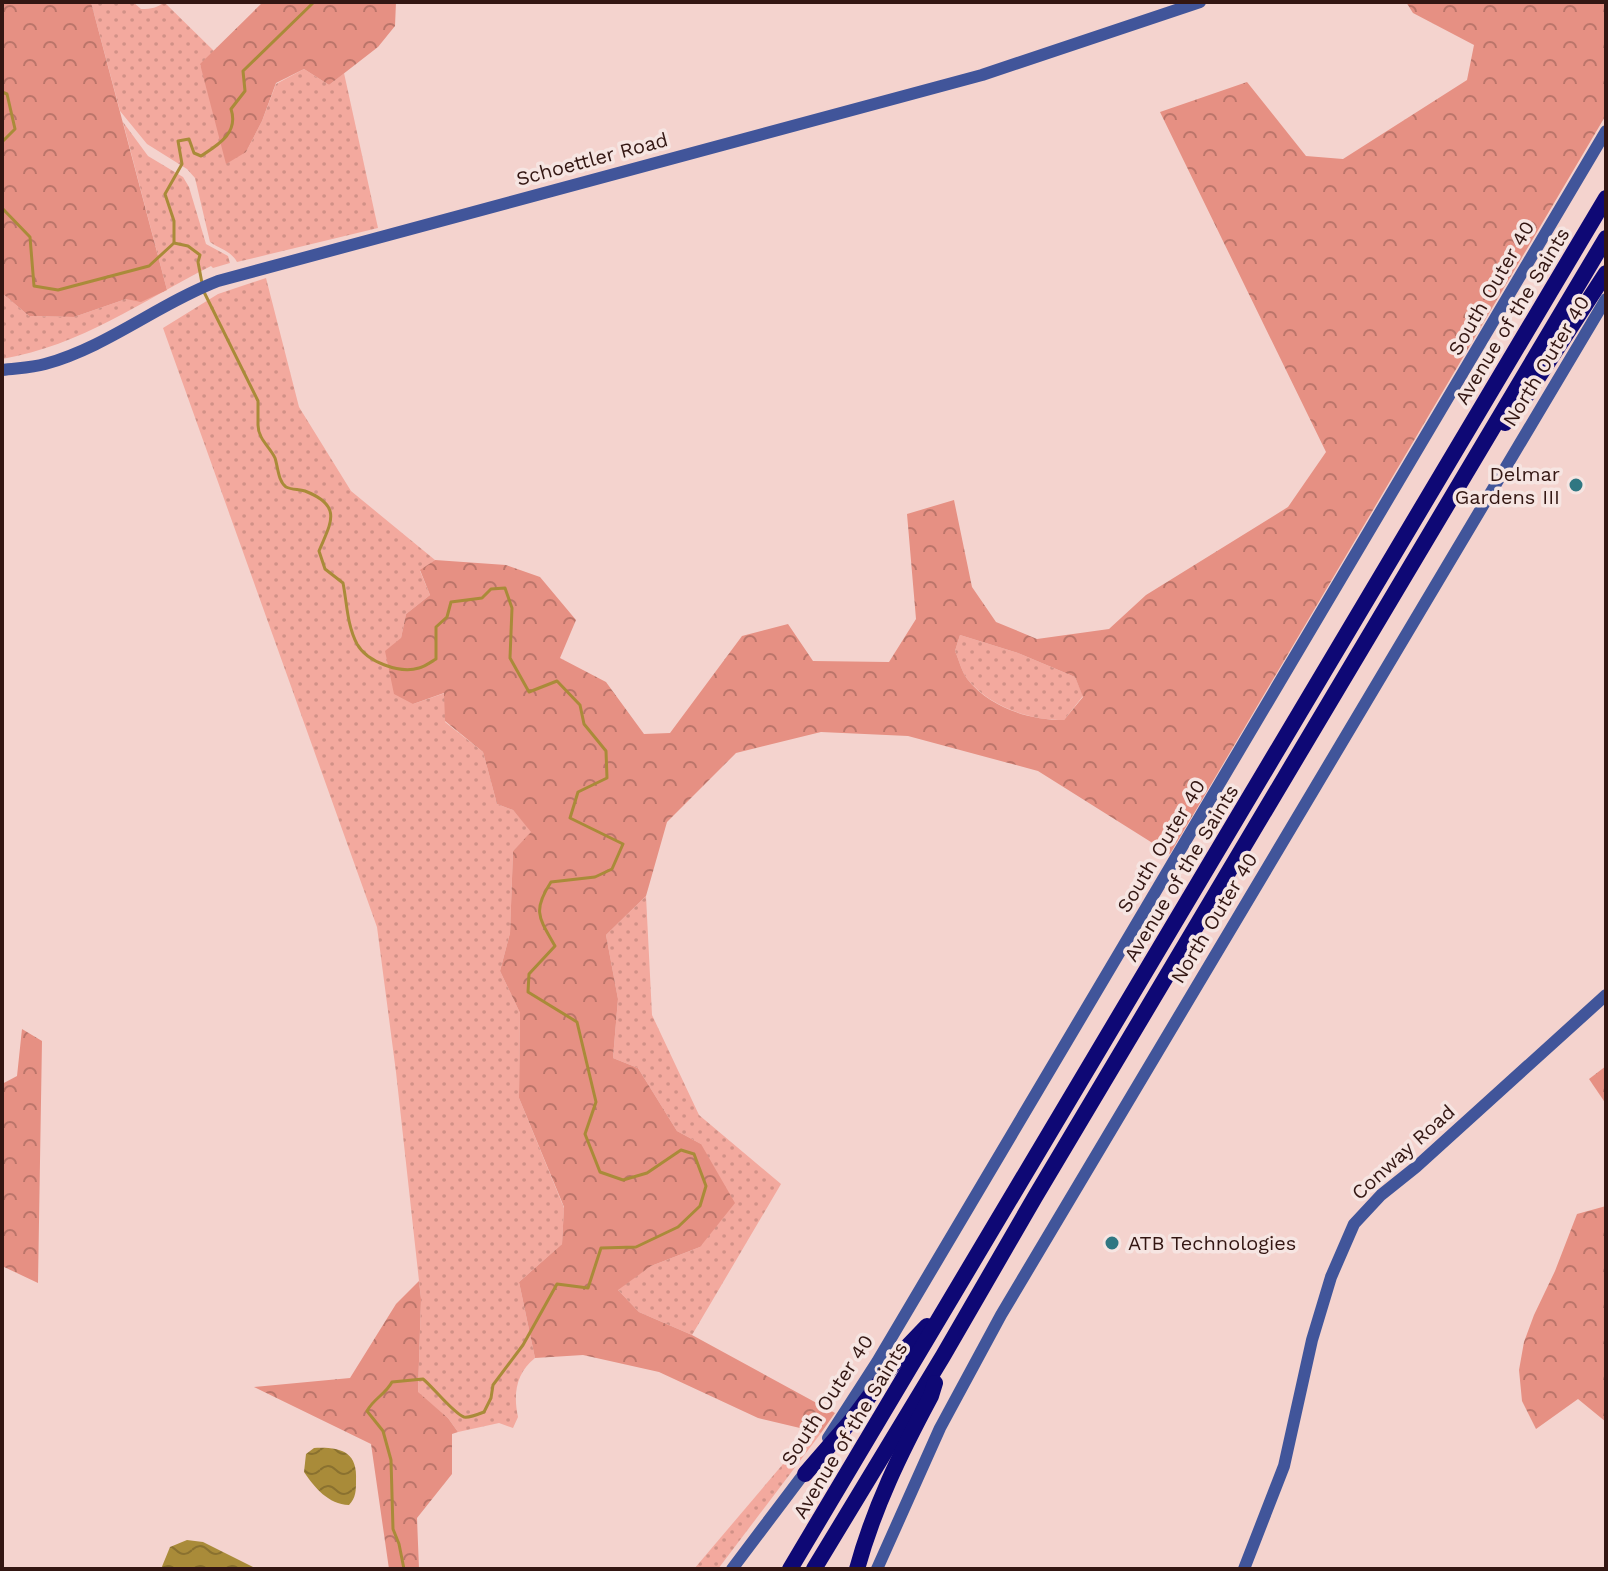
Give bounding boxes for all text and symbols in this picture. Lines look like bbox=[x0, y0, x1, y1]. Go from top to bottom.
street label: Schoettler Road bbox=[513, 127, 671, 191]
street label: South Outer 40 bbox=[1443, 217, 1539, 359]
street label: Avenue of the Saints bbox=[1450, 223, 1574, 409]
street label: North Outer 40 bbox=[1498, 291, 1594, 431]
place label: Delmar Gardens III bbox=[1455, 462, 1560, 509]
marker: Delmar Gardens III bbox=[1567, 476, 1585, 494]
street label: South Outer 40 bbox=[1112, 775, 1210, 917]
street label: Avenue of the Saints bbox=[1119, 780, 1243, 966]
street label: North Outer 40 bbox=[1166, 848, 1262, 988]
street label: Conway Road bbox=[1346, 1099, 1460, 1205]
place label: ATB Technologies bbox=[1128, 1231, 1296, 1255]
marker: ATB Technologies bbox=[1103, 1234, 1121, 1252]
street label: South Outer 40 bbox=[776, 1330, 878, 1470]
street label: Avenue of the Saints bbox=[788, 1337, 912, 1523]

